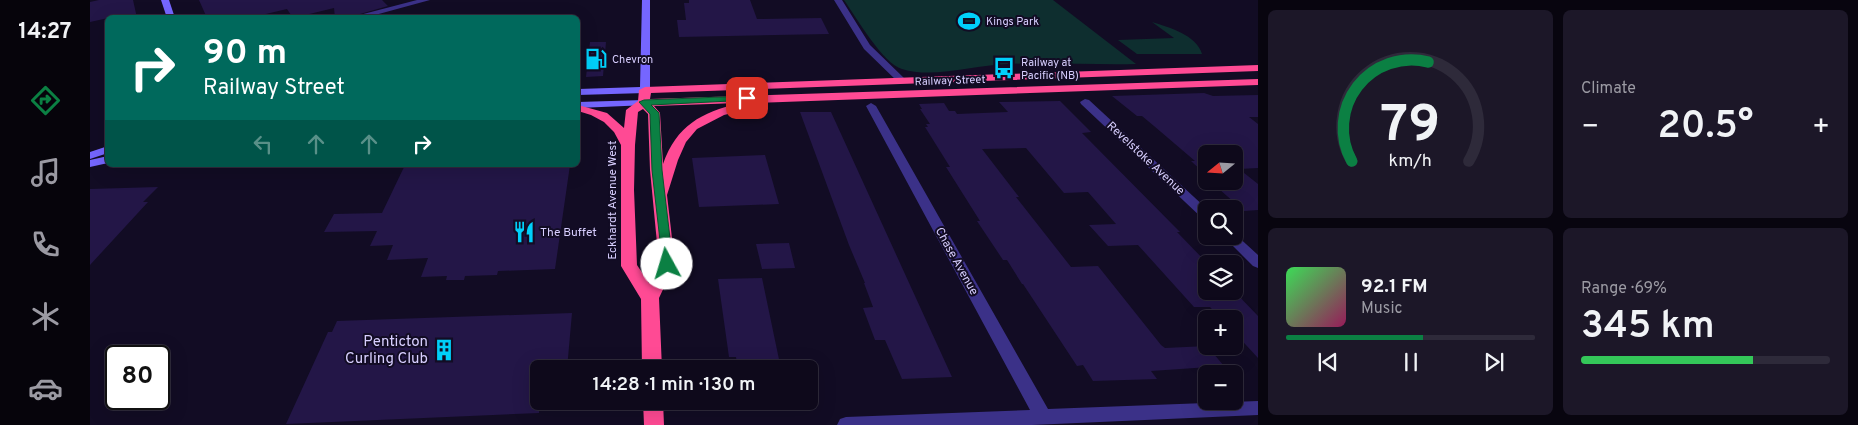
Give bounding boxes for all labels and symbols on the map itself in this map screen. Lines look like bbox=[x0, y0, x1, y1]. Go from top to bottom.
sports icon: Kings Park bbox=[956, 8, 982, 34]
place label: Kings Park bbox=[986, 15, 1039, 29]
fuel station icon: Chevron bbox=[583, 46, 609, 72]
place label: Chevron bbox=[612, 53, 653, 67]
bus stop icon: Railway at Pacific (NB) bbox=[991, 55, 1017, 81]
place label: Railway at Pacific (NB) bbox=[1021, 56, 1079, 83]
street label: Railway Street bbox=[914, 73, 986, 89]
pin bbox=[726, 77, 768, 119]
street label: Revelstoke Avenue bbox=[1103, 118, 1188, 199]
street label: Eckhardt Avenue West bbox=[605, 140, 621, 260]
north arrow bbox=[1198, 145, 1242, 190]
restaurant icon: The Buffet bbox=[511, 219, 537, 245]
place label: The Buffet bbox=[540, 225, 597, 241]
street label: Chase Avenue bbox=[931, 225, 981, 298]
position arrow bbox=[640, 237, 692, 289]
place label: Penticton Curling Club bbox=[345, 333, 428, 369]
building icon: Penticton Curling Club bbox=[431, 337, 457, 363]
speed limit sign: 80 bbox=[105, 345, 170, 410]

